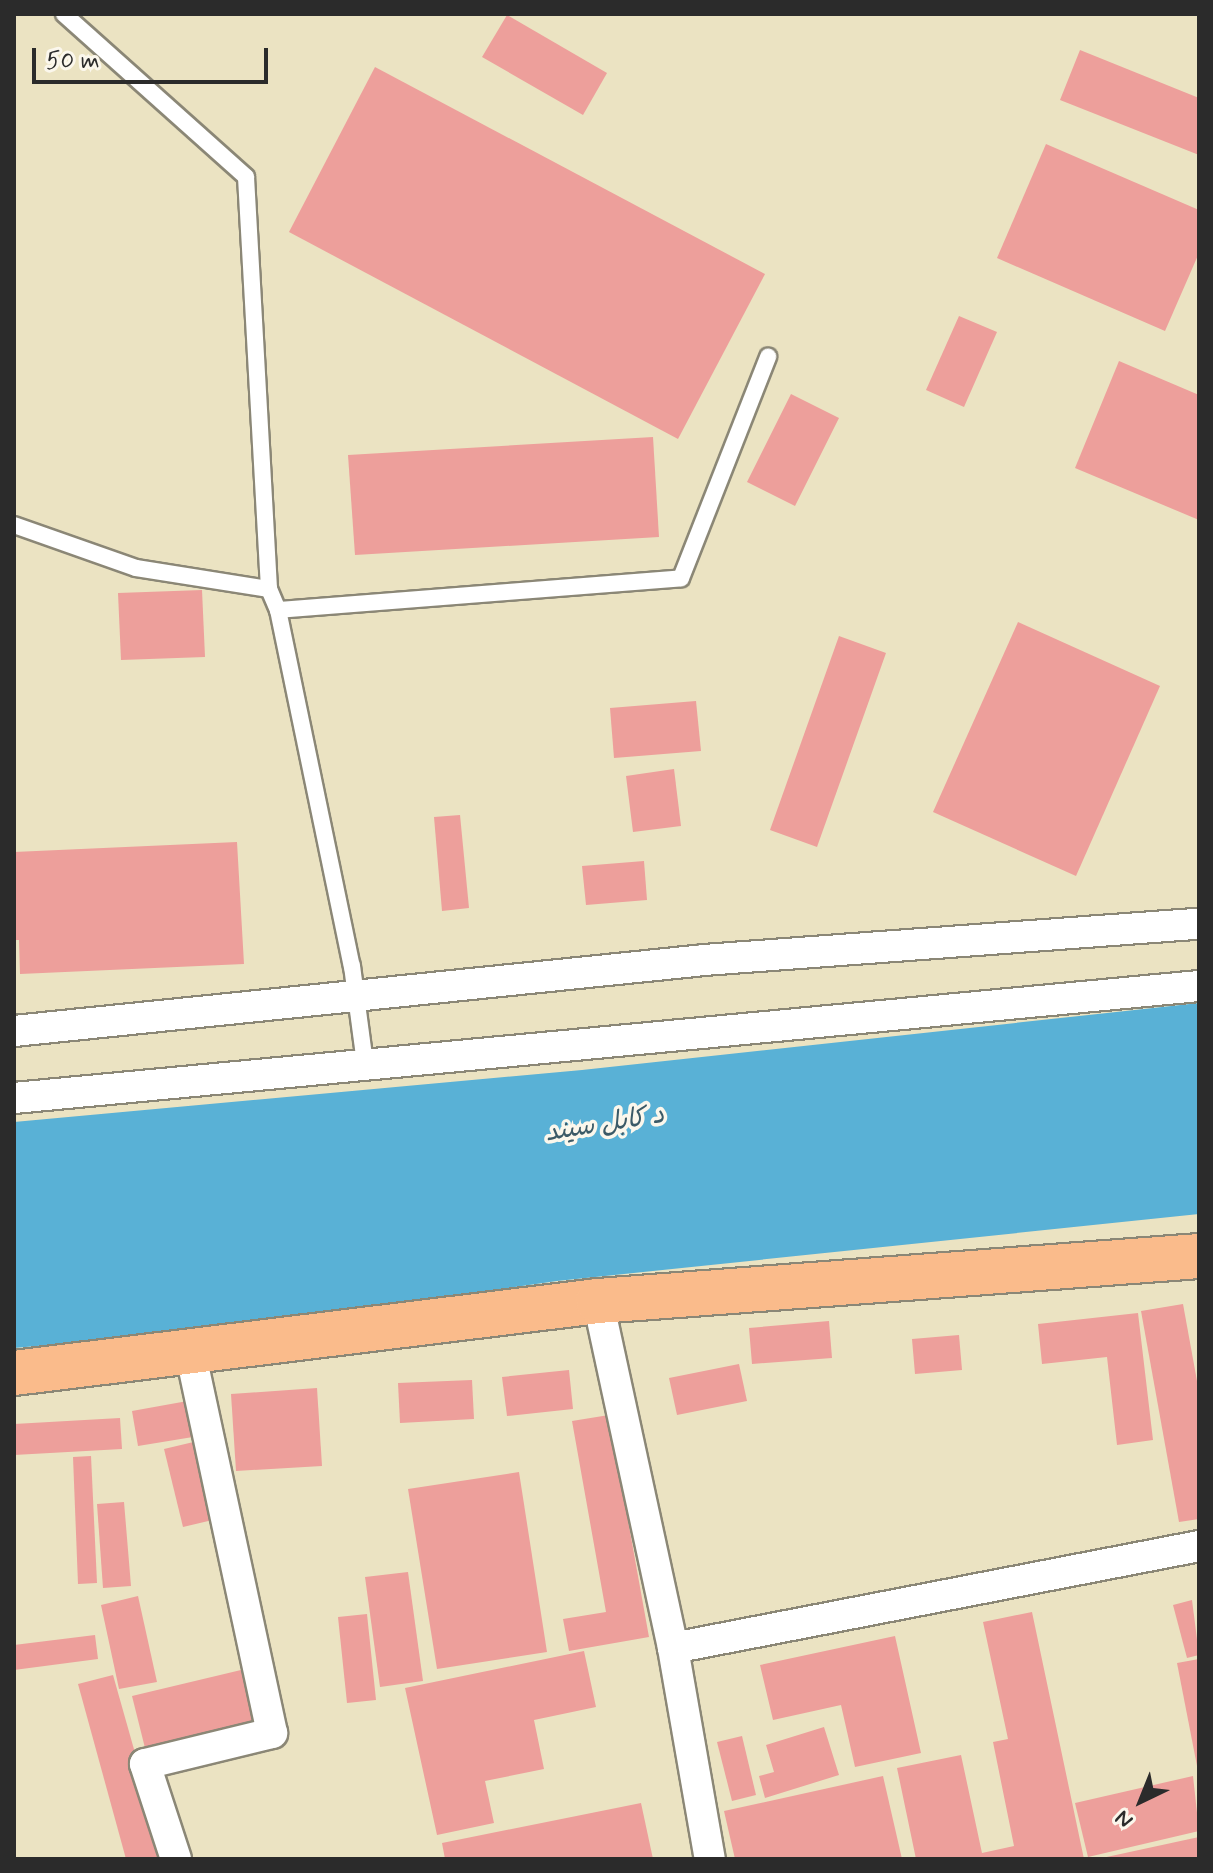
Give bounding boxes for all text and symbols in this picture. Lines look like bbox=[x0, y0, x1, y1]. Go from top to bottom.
scale bar bbox=[36, 32, 272, 82]
text: 50 m bbox=[46, 46, 100, 77]
water label: د کابل سيند bbox=[543, 1100, 667, 1150]
north arrow bbox=[1101, 1761, 1181, 1841]
text: N bbox=[1110, 1803, 1140, 1834]

